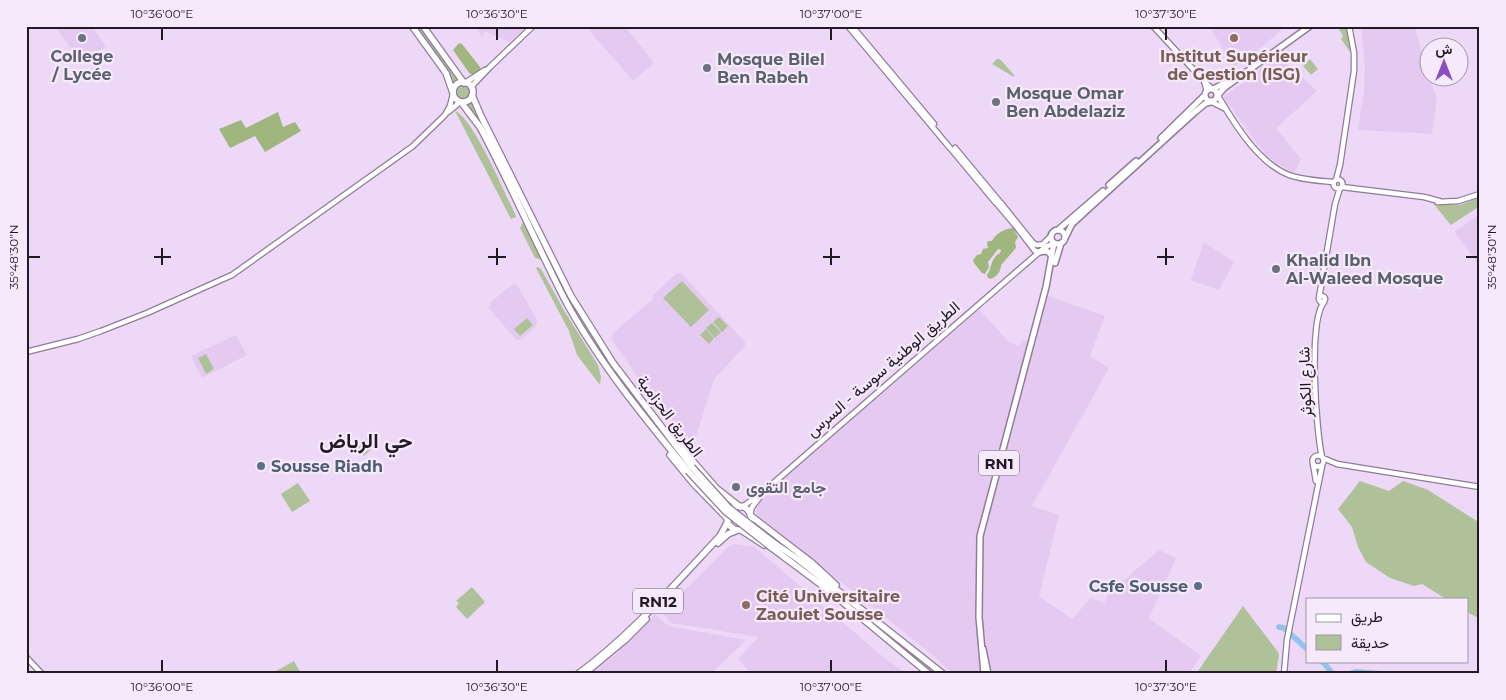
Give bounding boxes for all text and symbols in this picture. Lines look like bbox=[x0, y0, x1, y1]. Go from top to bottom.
text: 10°36'00"E bbox=[131, 6, 193, 21]
text: 10°36'30"E bbox=[466, 6, 528, 21]
text: 10°37'00"E bbox=[800, 6, 862, 21]
text: 10°37'30"E bbox=[1135, 6, 1197, 21]
marker: College / Lycée bbox=[76, 32, 88, 44]
marker: Institut Supérieur de Gestion (ISG) bbox=[1228, 32, 1240, 44]
north arrow bbox=[1418, 38, 1468, 88]
text: ش bbox=[1436, 40, 1453, 58]
place label: College / Lycée bbox=[51, 47, 113, 84]
place label: Institut Supérieur de Gestion (ISG) bbox=[1160, 47, 1308, 84]
place label: Mosque Bilel Ben Rabeh bbox=[717, 50, 825, 87]
marker: Mosque Bilel Ben Rabeh bbox=[701, 62, 713, 74]
place label: Mosque Omar Ben Abdelaziz bbox=[1006, 84, 1126, 121]
marker: Mosque Omar Ben Abdelaziz bbox=[990, 96, 1002, 108]
text: 35°48'30"N bbox=[6, 224, 21, 290]
text: 35°48'30"N bbox=[1484, 224, 1499, 290]
place label: Khalid Ibn Al-Waleed Mosque bbox=[1285, 251, 1443, 288]
marker: Khalid Ibn Al-Waleed Mosque bbox=[1270, 263, 1282, 275]
street label: الطريق الوطنية سوسة - السرس bbox=[802, 297, 964, 442]
street label: شارع الكوثر bbox=[1294, 346, 1318, 419]
street label: الطريق الحزامية bbox=[632, 371, 707, 461]
district label: حي الرياض bbox=[319, 428, 413, 458]
road number: RN1 bbox=[979, 450, 1019, 476]
place label: Sousse Riadh bbox=[271, 457, 383, 476]
marker: Sousse Riadh bbox=[255, 460, 267, 472]
place label: جامع التقوى bbox=[746, 478, 826, 499]
marker: جامع التقوى bbox=[730, 481, 742, 493]
place label: Csfe Sousse bbox=[1089, 577, 1188, 596]
marker: Csfe Sousse bbox=[1192, 580, 1204, 592]
place label: Cité Universitaire Zaouiet Sousse bbox=[756, 587, 900, 624]
road number: RN12 bbox=[633, 588, 683, 614]
legend bbox=[1306, 598, 1468, 662]
marker: Cité Universitaire Zaouiet Sousse bbox=[740, 599, 752, 611]
text: طريق bbox=[1351, 607, 1383, 627]
text: حديقة bbox=[1351, 633, 1389, 652]
text: 10°36'00"E bbox=[131, 679, 193, 694]
text: 10°36'30"E bbox=[466, 679, 528, 694]
text: 10°37'00"E bbox=[800, 679, 862, 694]
text: 10°37'30"E bbox=[1135, 679, 1197, 694]

